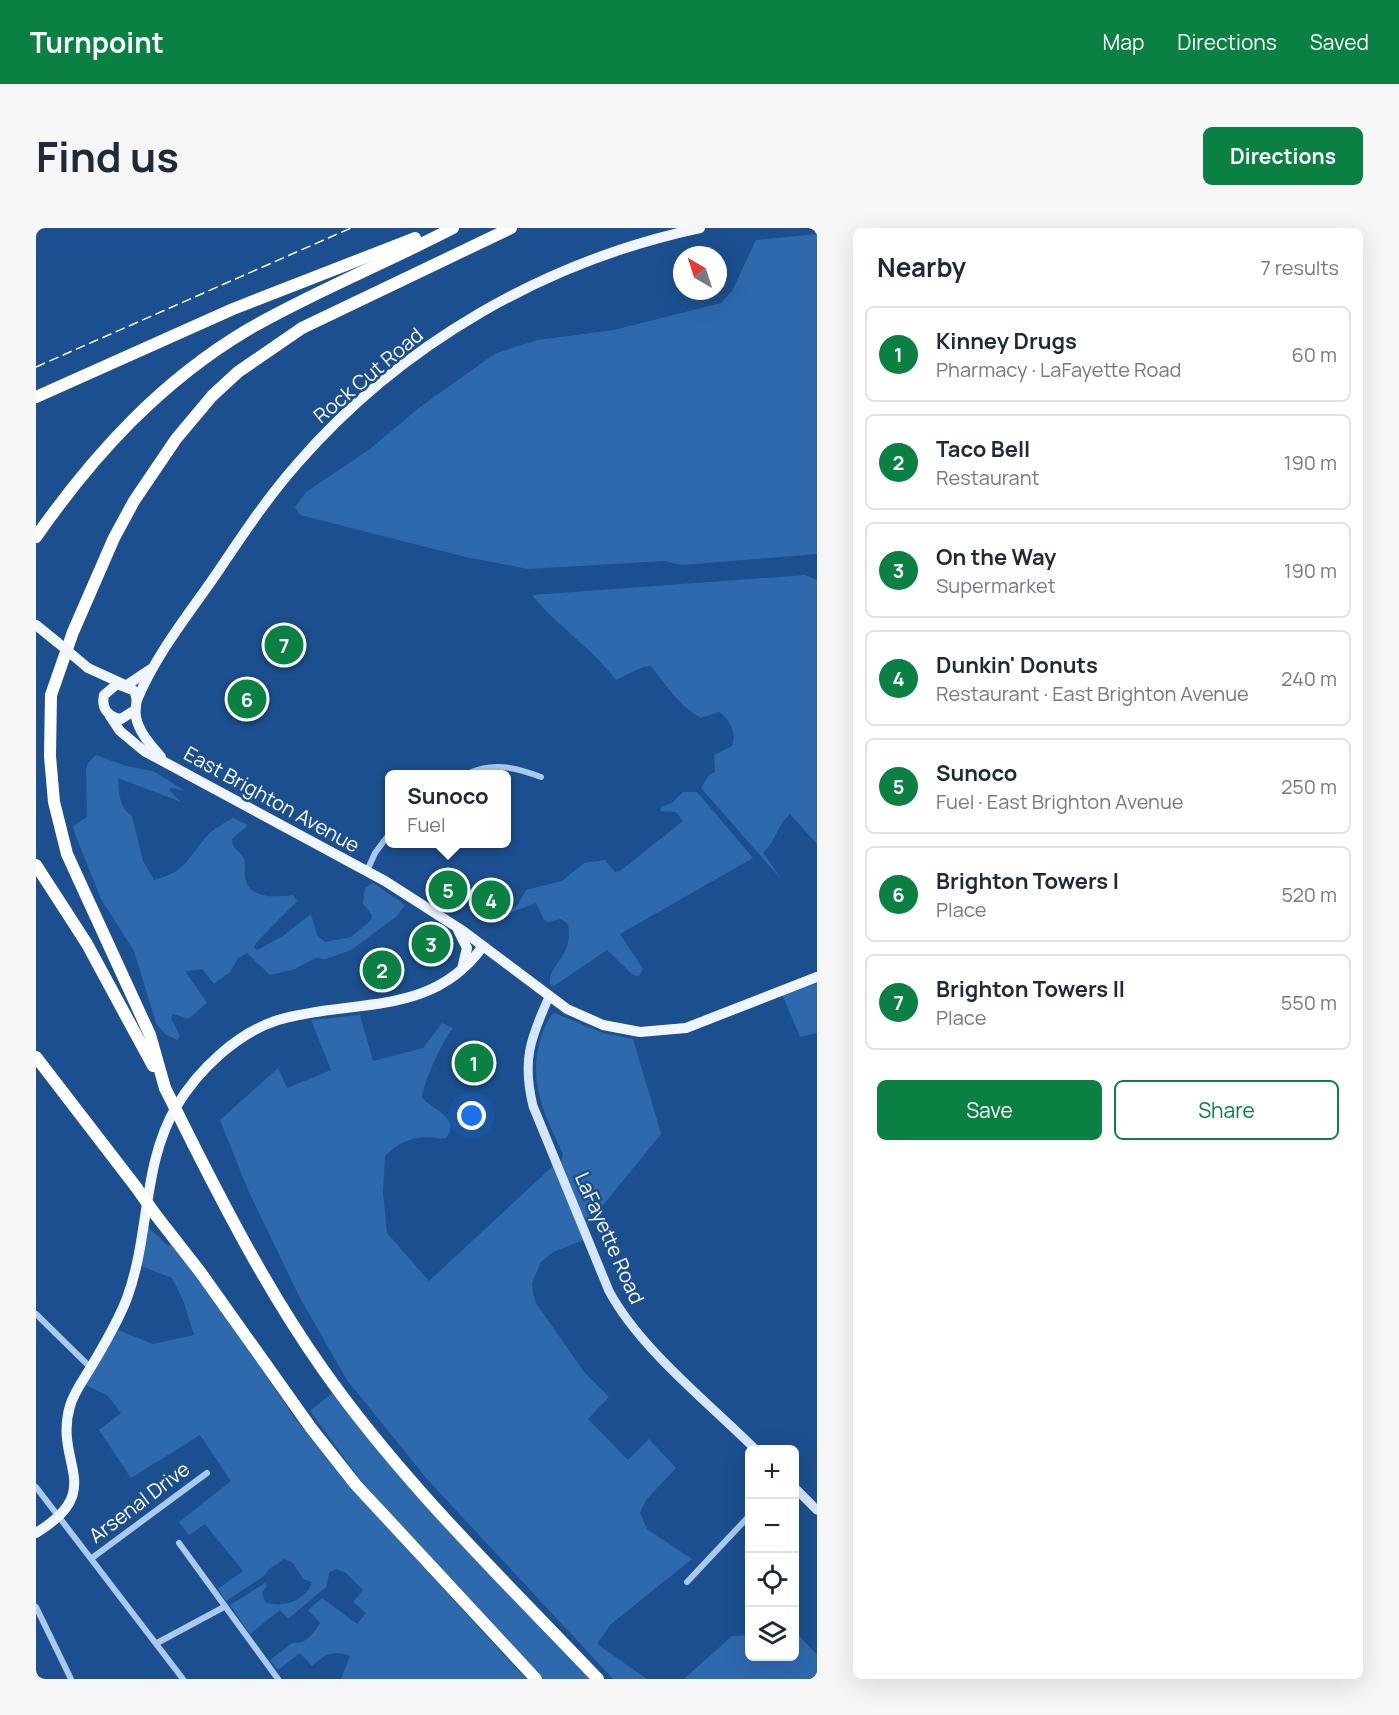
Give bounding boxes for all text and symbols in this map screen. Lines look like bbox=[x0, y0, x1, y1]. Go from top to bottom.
text: Turnpoint bbox=[30, 23, 164, 61]
text: Map bbox=[1103, 28, 1144, 56]
text: Directions bbox=[1177, 28, 1277, 56]
text: Saved bbox=[1310, 28, 1369, 56]
text: Find us bbox=[36, 127, 179, 185]
button: Directions bbox=[1203, 127, 1363, 185]
north arrow bbox=[673, 246, 727, 300]
text: Nearby bbox=[877, 249, 966, 285]
text: 7 results bbox=[1261, 254, 1339, 281]
street label: Rock Cut Road bbox=[308, 321, 428, 429]
text: Kinney Drugs bbox=[936, 326, 1077, 356]
text: 1 bbox=[894, 341, 903, 368]
text: 60 m bbox=[1291, 341, 1337, 368]
text: Pharmacy · LaFayette Road bbox=[936, 356, 1181, 383]
text: Taco Bell bbox=[936, 434, 1030, 464]
text: 2 bbox=[893, 449, 904, 476]
text: 190 m bbox=[1284, 449, 1337, 476]
text: Restaurant bbox=[936, 464, 1040, 491]
text: On the Way bbox=[936, 542, 1056, 572]
text: 3 bbox=[893, 557, 904, 584]
text: 190 m bbox=[1284, 557, 1337, 584]
text: Supermarket bbox=[936, 572, 1056, 599]
pin: 7 bbox=[264, 622, 304, 668]
text: Dunkin' Donuts bbox=[936, 650, 1098, 680]
text: 4 bbox=[892, 665, 905, 692]
text: 240 m bbox=[1281, 665, 1337, 692]
pin: 6 bbox=[228, 676, 266, 722]
text: Restaurant · East Brighton Avenue bbox=[936, 680, 1249, 707]
street label: East Brighton Avenue bbox=[179, 740, 365, 858]
text: Sunoco bbox=[936, 758, 1017, 788]
popup bbox=[385, 770, 511, 848]
text: 5 bbox=[893, 773, 904, 800]
text: 250 m bbox=[1281, 773, 1337, 800]
text: Sunoco bbox=[407, 781, 489, 811]
text: Fuel · East Brighton Avenue bbox=[936, 788, 1184, 815]
text: Fuel bbox=[407, 811, 446, 838]
text: Brighton Towers I bbox=[936, 866, 1119, 896]
pin: 5 bbox=[428, 868, 468, 912]
pin: 4 bbox=[472, 878, 510, 922]
text: 6 bbox=[892, 881, 905, 908]
text: 520 m bbox=[1281, 881, 1337, 908]
text: Place bbox=[936, 896, 986, 923]
pin: 3 bbox=[412, 922, 450, 966]
pin: 2 bbox=[362, 948, 402, 992]
text: Brighton Towers II bbox=[936, 974, 1125, 1004]
text: 7 bbox=[893, 989, 904, 1016]
text: 550 m bbox=[1281, 989, 1337, 1016]
text: Place bbox=[936, 1004, 986, 1031]
pin: 1 bbox=[454, 1040, 494, 1086]
button: Save bbox=[877, 1080, 1102, 1140]
button: Share bbox=[1114, 1080, 1339, 1140]
your location bbox=[457, 1101, 486, 1130]
street label: LaFayette Road bbox=[569, 1168, 651, 1308]
map controls bbox=[745, 1445, 799, 1661]
button: + bbox=[745, 1445, 799, 1499]
street label: Arsenal Drive bbox=[83, 1455, 195, 1549]
button: − bbox=[745, 1499, 799, 1553]
button: locate bbox=[745, 1553, 799, 1607]
button: layers bbox=[745, 1607, 799, 1661]

